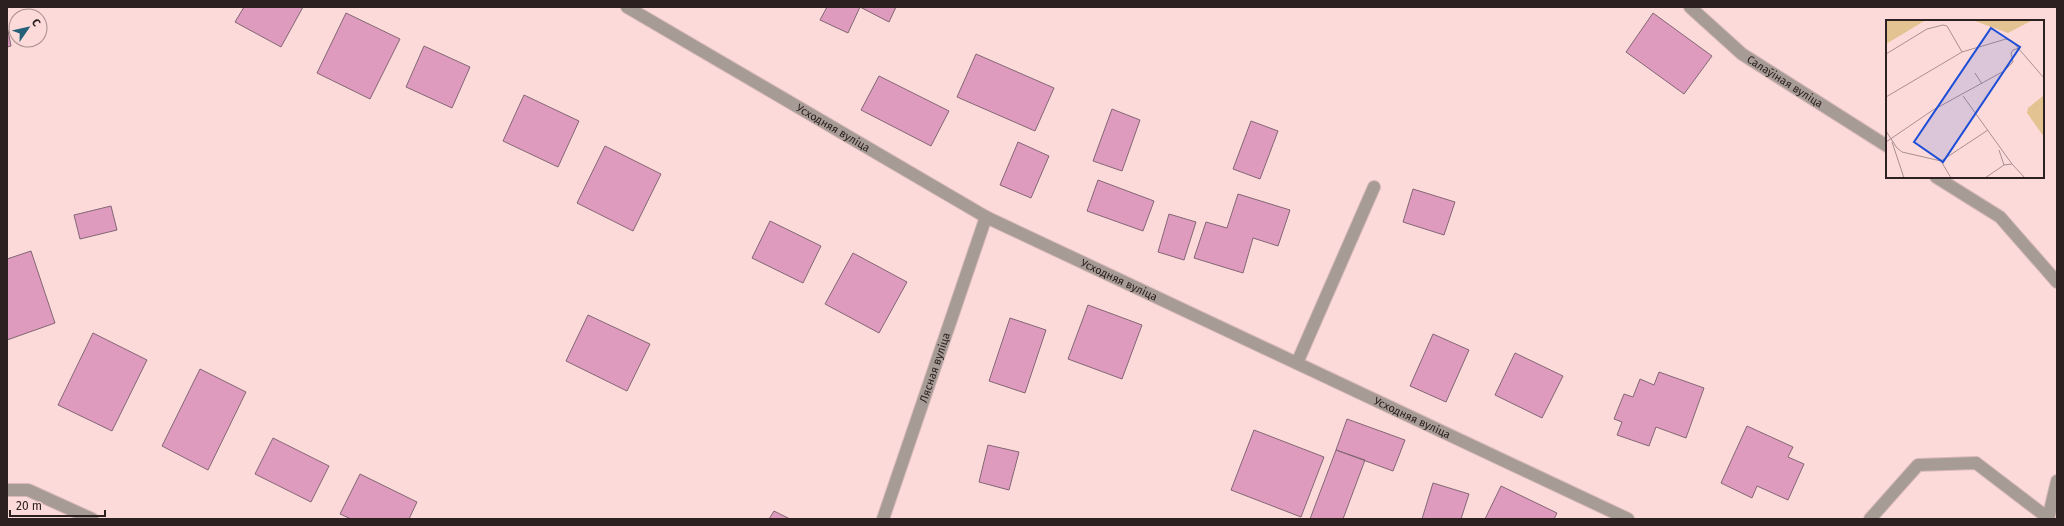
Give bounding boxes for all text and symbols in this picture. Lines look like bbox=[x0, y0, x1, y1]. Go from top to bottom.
north arrow bbox=[8, 8, 48, 48]
text: С bbox=[29, 16, 43, 30]
inset map bbox=[1886, 20, 2044, 178]
street label: Салаўіная вуліца bbox=[1745, 52, 1825, 110]
street label: Усходняя вуліца bbox=[794, 101, 873, 154]
street label: Усходняя вуліца bbox=[1079, 256, 1160, 303]
street label: Лясная вуліца bbox=[917, 331, 953, 404]
street label: Усходняя вуліца bbox=[1372, 394, 1453, 441]
scale bar bbox=[10, 492, 105, 518]
text: 20 m bbox=[16, 499, 42, 513]

